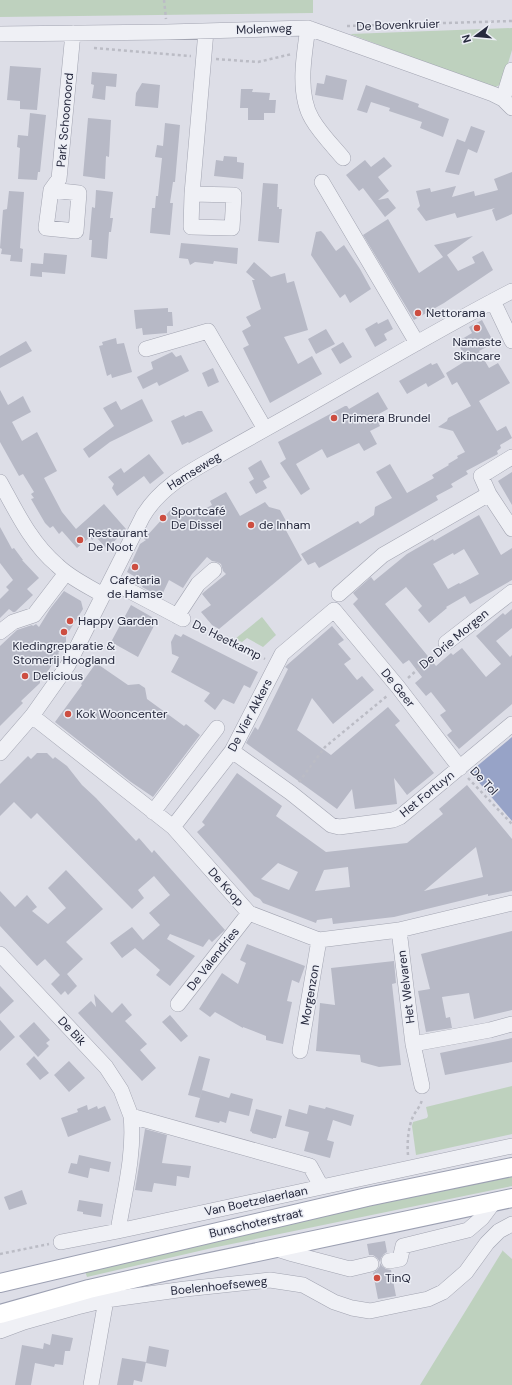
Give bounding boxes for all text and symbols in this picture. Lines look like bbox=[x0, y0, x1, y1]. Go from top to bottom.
street label: De Bovenkruier bbox=[356, 16, 441, 34]
north arrow bbox=[456, 16, 496, 56]
street label: Molenweg bbox=[236, 20, 293, 38]
text: N bbox=[459, 33, 474, 45]
street label: Park Schoonoord bbox=[53, 72, 77, 168]
place label: Nettorama bbox=[426, 305, 485, 321]
marker: Nettorama bbox=[413, 308, 423, 318]
marker: Namaste Skincare bbox=[472, 323, 482, 333]
place label: Namaste Skincare bbox=[452, 334, 502, 364]
place label: Primera Brundel bbox=[342, 410, 430, 426]
marker: Primera Brundel bbox=[329, 413, 339, 423]
street label: Hamseweg bbox=[164, 448, 224, 494]
place label: Sportcafé De Dissel bbox=[171, 503, 226, 533]
marker: Sportcafé De Dissel bbox=[158, 513, 168, 523]
place label: de Inham bbox=[259, 517, 310, 533]
marker: de Inham bbox=[246, 520, 256, 530]
place label: Restaurant De Noot bbox=[88, 525, 148, 555]
marker: Restaurant De Noot bbox=[75, 535, 85, 545]
marker: Cafetaria de Hamse bbox=[130, 562, 140, 572]
place label: Cafetaria de Hamse bbox=[107, 572, 163, 602]
street label: De Drie Morgen bbox=[416, 605, 492, 673]
place label: Happy Garden bbox=[78, 613, 158, 629]
marker: Happy Garden bbox=[65, 616, 75, 626]
street label: De Heetkamp bbox=[190, 616, 264, 664]
marker: Kledingreparatie & Stomerij Hoogland bbox=[59, 627, 69, 637]
place label: Kledingreparatie & Stomerij Hoogland bbox=[13, 638, 116, 668]
street label: De Geer bbox=[377, 665, 419, 711]
place label: Delicious bbox=[33, 668, 83, 684]
marker: Delicious bbox=[20, 671, 30, 681]
street label: De Vier Akkers bbox=[224, 676, 276, 754]
place label: Kok Wooncenter bbox=[76, 706, 168, 722]
marker: Kok Wooncenter bbox=[63, 709, 73, 719]
street label: De Tol bbox=[467, 763, 501, 799]
street label: Het Fortuyn bbox=[396, 767, 458, 821]
street label: De Koop bbox=[204, 864, 248, 910]
street label: De Valendries bbox=[183, 924, 243, 994]
street label: Het Welvaren bbox=[394, 949, 418, 1025]
street label: Morgenzon bbox=[297, 963, 323, 1027]
street label: De Bik bbox=[54, 1013, 90, 1049]
street label: Van Boetzelaerlaan bbox=[203, 1182, 309, 1220]
street label: Bunschoterstraat bbox=[207, 1204, 305, 1242]
place label: TinQ bbox=[385, 1270, 411, 1286]
street label: Boelenhoefseweg bbox=[170, 1273, 268, 1299]
marker: TinQ bbox=[372, 1273, 382, 1283]

